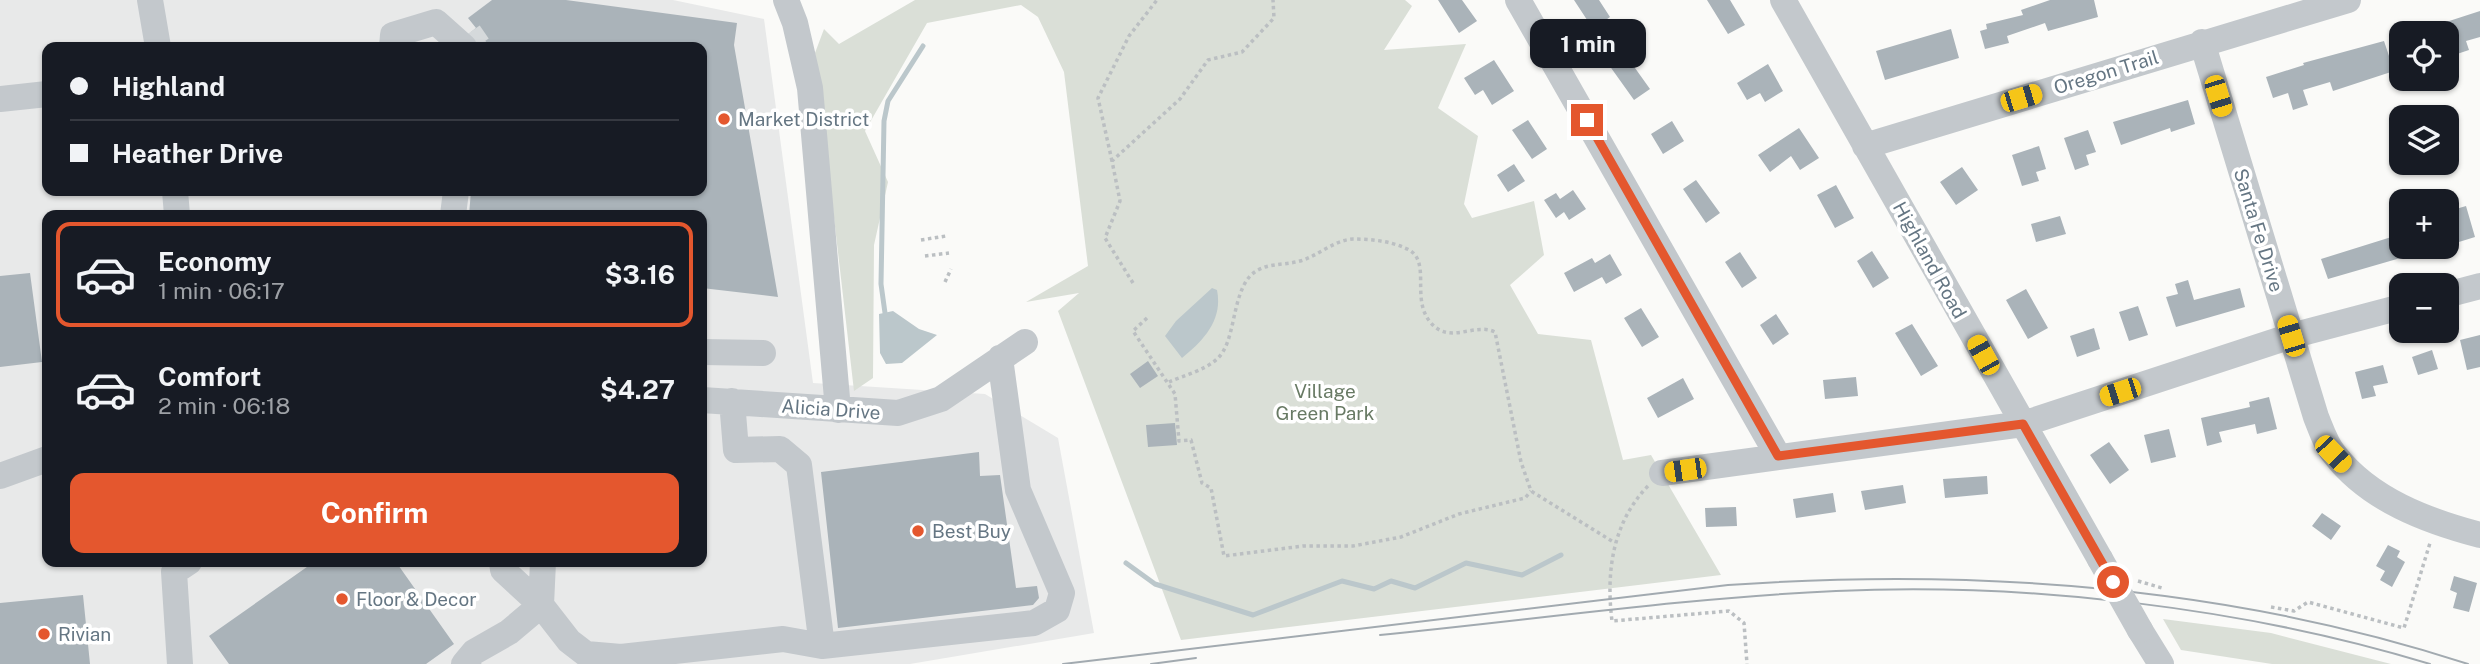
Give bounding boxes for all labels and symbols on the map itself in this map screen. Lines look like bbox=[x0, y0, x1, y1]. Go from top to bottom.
callout: 1 min bbox=[1529, 18, 1645, 68]
street label: Oregon Trail bbox=[2051, 46, 2161, 98]
car bbox=[2202, 73, 2235, 119]
car bbox=[1998, 82, 2045, 114]
route end bbox=[1571, 104, 1603, 136]
place label: Market District bbox=[738, 108, 869, 130]
marker: Market District bbox=[716, 111, 732, 127]
street label: Santa Fe Drive bbox=[2230, 166, 2288, 294]
street label: Highland Road bbox=[1889, 198, 1971, 322]
car bbox=[2275, 313, 2308, 359]
car bbox=[1964, 332, 2003, 378]
car bbox=[2097, 376, 2144, 408]
park label: Village Green Park bbox=[1276, 380, 1375, 424]
street label: Alicia Drive bbox=[781, 395, 881, 423]
car bbox=[2311, 432, 2356, 476]
car bbox=[1663, 457, 1708, 483]
place label: Best Buy bbox=[932, 520, 1011, 542]
marker: Best Buy bbox=[910, 523, 926, 539]
route start bbox=[2097, 566, 2129, 598]
place label: Floor & Decor bbox=[356, 588, 477, 610]
marker: Floor & Decor bbox=[334, 591, 350, 607]
place label: Rivian bbox=[58, 623, 111, 645]
marker: Rivian bbox=[36, 626, 52, 642]

